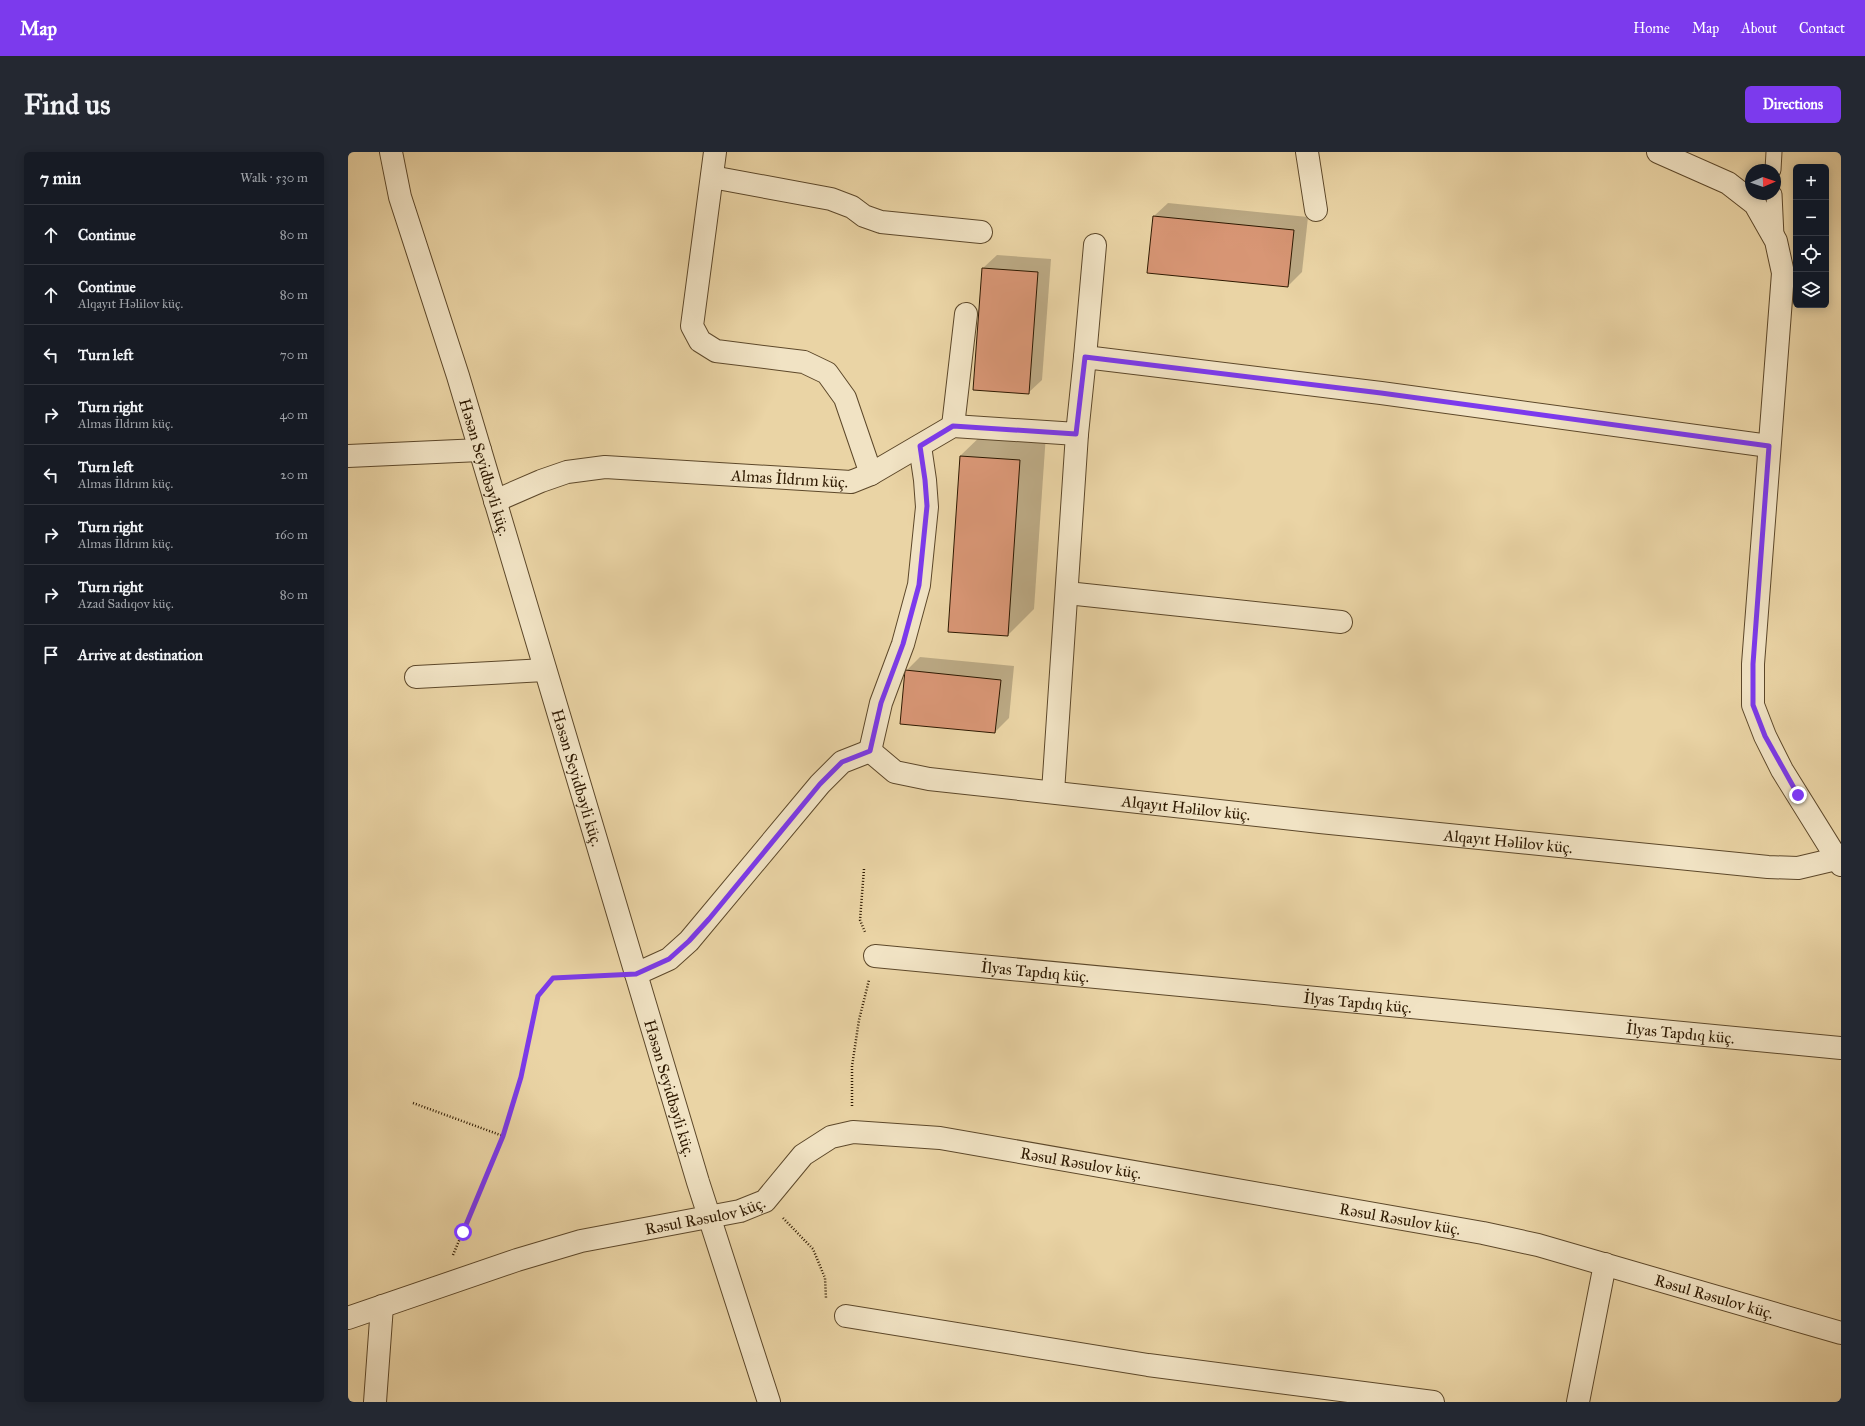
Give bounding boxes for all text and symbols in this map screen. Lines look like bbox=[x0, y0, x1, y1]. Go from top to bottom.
text: Map bbox=[20, 17, 57, 40]
text: Home bbox=[1633, 20, 1670, 37]
text: Map bbox=[1692, 20, 1719, 37]
text: About bbox=[1741, 20, 1777, 37]
text: Contact bbox=[1799, 20, 1845, 37]
button: Directions bbox=[1745, 86, 1841, 123]
text: Find us bbox=[24, 87, 110, 122]
north arrow bbox=[1745, 164, 1781, 200]
map controls bbox=[1793, 164, 1829, 308]
button: + bbox=[1793, 164, 1829, 200]
text: 7 min bbox=[40, 168, 81, 189]
text: Walk · 530 m bbox=[240, 170, 308, 186]
button: − bbox=[1793, 200, 1829, 236]
icon: ahead bbox=[40, 224, 62, 246]
text: Continue bbox=[78, 226, 136, 244]
text: 80 m bbox=[280, 227, 308, 243]
button: locate bbox=[1793, 236, 1829, 272]
button: layers bbox=[1793, 272, 1829, 308]
text: Continue bbox=[78, 278, 136, 296]
icon: ahead bbox=[40, 284, 62, 306]
text: 80 m bbox=[280, 287, 308, 303]
text: Alqayıt Həlilov küç. bbox=[78, 296, 183, 312]
icon: left bbox=[40, 344, 62, 366]
text: Turn left bbox=[78, 346, 134, 364]
text: 70 m bbox=[280, 347, 308, 363]
street label: Həsən Seyidbəyli küç. bbox=[456, 396, 514, 538]
text: Turn right bbox=[78, 398, 143, 416]
icon: right bbox=[40, 404, 62, 426]
text: 40 m bbox=[279, 407, 308, 423]
text: Almas İldrım küç. bbox=[78, 416, 173, 432]
text: Turn left bbox=[78, 458, 134, 476]
icon: left bbox=[40, 464, 62, 486]
street label: Almas İldrım küç. bbox=[730, 465, 849, 491]
text: 20 m bbox=[280, 467, 308, 483]
text: Almas İldrım küç. bbox=[78, 476, 173, 492]
text: Turn right bbox=[78, 518, 143, 536]
icon: right bbox=[40, 524, 62, 546]
text: 160 m bbox=[275, 527, 308, 543]
text: Almas İldrım küç. bbox=[78, 536, 173, 552]
text: Turn right bbox=[78, 578, 143, 596]
icon: right bbox=[40, 584, 62, 606]
text: 80 m bbox=[280, 587, 308, 603]
text: Azad Sadıqov küç. bbox=[78, 596, 174, 612]
icon: arrive bbox=[40, 644, 62, 666]
text: Arrive at destination bbox=[78, 646, 203, 664]
street label: Həsən Seyidbəyli küç. bbox=[548, 707, 607, 848]
route end bbox=[1789, 786, 1807, 804]
street label: Alqayıt Həlilov küç. bbox=[1120, 791, 1252, 824]
street label: Alqayıt Həlilov küç. bbox=[1442, 825, 1574, 857]
street label: İlyas Tapdıq küç. bbox=[980, 956, 1090, 986]
street label: İlyas Tapdıq küç. bbox=[1303, 986, 1413, 1017]
street label: Həsən Seyidbəyli küç. bbox=[641, 1017, 699, 1159]
street label: İlyas Tapdıq küç. bbox=[1625, 1017, 1735, 1047]
street label: Rəsul Rəsulov küç. bbox=[1019, 1143, 1143, 1183]
street label: Rəsul Rəsulov küç. bbox=[643, 1192, 768, 1238]
street label: Rəsul Rəsulov küç. bbox=[1338, 1199, 1462, 1238]
route start bbox=[454, 1223, 472, 1241]
street label: Rəsul Rəsulov küç. bbox=[1653, 1270, 1776, 1322]

